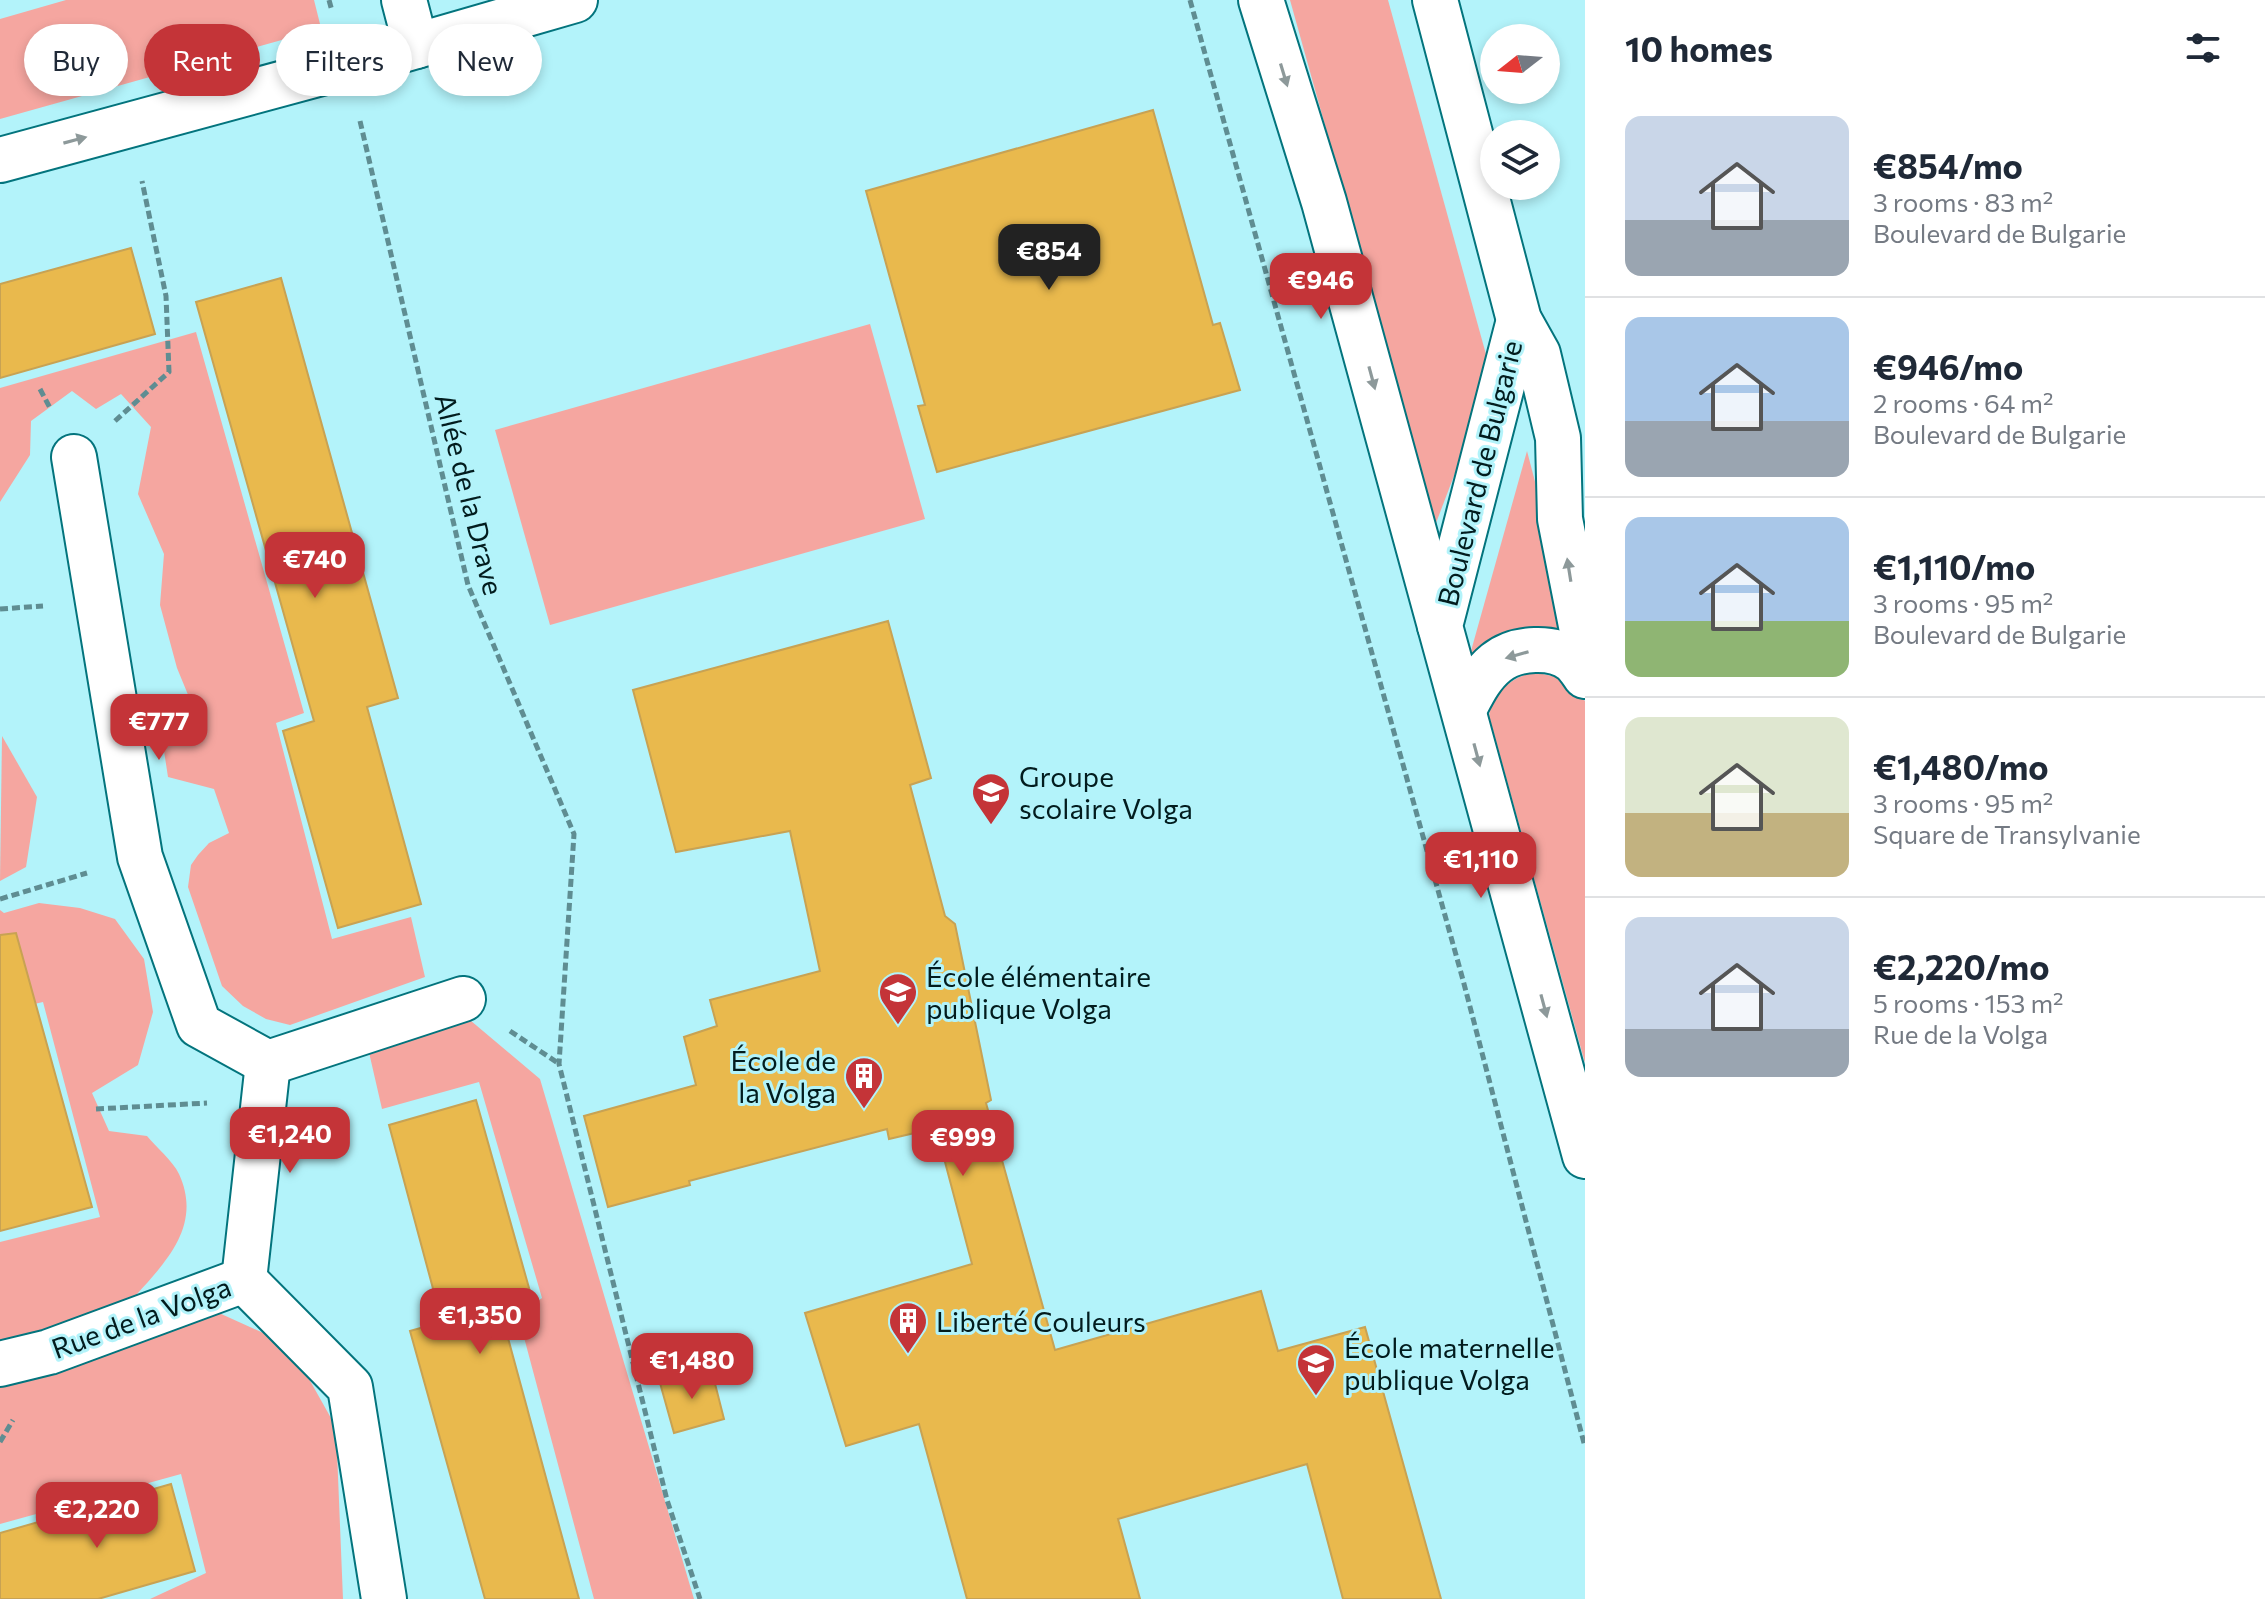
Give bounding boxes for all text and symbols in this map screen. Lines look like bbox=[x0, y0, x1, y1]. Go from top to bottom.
chip: Buy bbox=[24, 24, 128, 96]
chip: Rent bbox=[144, 24, 260, 96]
chip: Filters bbox=[276, 24, 412, 96]
chip: New bbox=[428, 24, 542, 96]
north arrow bbox=[1480, 24, 1560, 104]
map controls bbox=[1480, 24, 1560, 200]
icon: filters bbox=[2181, 26, 2225, 70]
text: 10 homes bbox=[1625, 27, 1773, 69]
one-way arrow bbox=[1278, 63, 1291, 87]
button: layers bbox=[1480, 120, 1560, 200]
one-way arrow bbox=[63, 133, 88, 145]
text: €854/mo bbox=[1873, 144, 2023, 186]
icon: home bbox=[1689, 148, 1785, 244]
text: 3 rooms · 83 m² bbox=[1873, 186, 2053, 217]
text: Boulevard de Bulgarie bbox=[1873, 217, 2126, 248]
pin: €854 bbox=[1002, 224, 1096, 292]
text: €854 bbox=[1016, 234, 1082, 265]
pin: €946 bbox=[1274, 253, 1368, 321]
text: €946 bbox=[1288, 263, 1354, 294]
street label: Boulevard de Bulgarie bbox=[1430, 337, 1528, 609]
text: €946/mo bbox=[1873, 345, 2023, 387]
icon: home bbox=[1689, 349, 1785, 445]
one-way arrow bbox=[1366, 367, 1379, 391]
text: 2 rooms · 64 m² bbox=[1873, 387, 2054, 418]
street label: Allée de la Drave bbox=[429, 390, 511, 598]
text: Boulevard de Bulgarie bbox=[1873, 418, 2126, 449]
pin: €740 bbox=[268, 532, 362, 600]
text: €740 bbox=[283, 542, 347, 573]
text: €1,110/mo bbox=[1873, 545, 2035, 587]
icon: home bbox=[1689, 549, 1785, 645]
one-way arrow bbox=[1562, 557, 1574, 582]
text: 3 rooms · 95 m² bbox=[1873, 587, 2053, 618]
text: Boulevard de Bulgarie bbox=[1873, 618, 2126, 649]
one-way arrow bbox=[1505, 649, 1530, 661]
pin: €777 bbox=[112, 694, 206, 762]
text: €777 bbox=[128, 704, 190, 735]
one-way arrow bbox=[1471, 742, 1483, 767]
text: €1,480/mo bbox=[1873, 745, 2049, 787]
icon: home bbox=[1689, 749, 1785, 845]
place label: Groupe scolaire Volga bbox=[1019, 759, 1193, 825]
school or university icon: Groupe scolaire Volga bbox=[970, 771, 1012, 826]
text: 3 rooms · 95 m² bbox=[1873, 787, 2053, 818]
text: Square de Transylvanie bbox=[1873, 818, 2141, 849]
pin: €1,110 bbox=[1416, 832, 1546, 900]
text: €1,110 bbox=[1443, 842, 1519, 873]
text: €2,220/mo bbox=[1873, 945, 2049, 987]
icon: home bbox=[1689, 949, 1785, 1045]
place label: École élémentaire publique Volga bbox=[926, 959, 1151, 1025]
school or university icon: École élémentaire publique Volga bbox=[877, 971, 919, 1026]
text: 5 rooms · 153 m² bbox=[1873, 987, 2064, 1018]
one-way arrow bbox=[1539, 993, 1551, 1018]
text: Rue de la Volga bbox=[1873, 1018, 2048, 1049]
place label: École de la Volga bbox=[731, 1043, 836, 1109]
building icon: École de la Volga bbox=[843, 1055, 885, 1110]
pin: €1,240 bbox=[225, 1107, 355, 1175]
pin: €999 bbox=[916, 1110, 1010, 1178]
text: €1,240 bbox=[248, 1117, 332, 1148]
text: €999 bbox=[930, 1120, 996, 1151]
street label: Rue de la Volga bbox=[47, 1269, 235, 1365]
pin: €1,350 bbox=[415, 1288, 545, 1356]
text: €1,350 bbox=[438, 1298, 522, 1329]
building icon: Liberté Couleurs bbox=[887, 1300, 929, 1355]
place label: Liberté Couleurs bbox=[936, 1304, 1146, 1338]
place label: École maternelle publique Volga bbox=[1344, 1330, 1555, 1396]
pin: €1,480 bbox=[627, 1333, 757, 1401]
school or university icon: École maternelle publique Volga bbox=[1295, 1342, 1337, 1397]
text: €1,480 bbox=[649, 1343, 735, 1374]
pin: €2,220 bbox=[32, 1482, 162, 1550]
text: €2,220 bbox=[54, 1492, 140, 1523]

